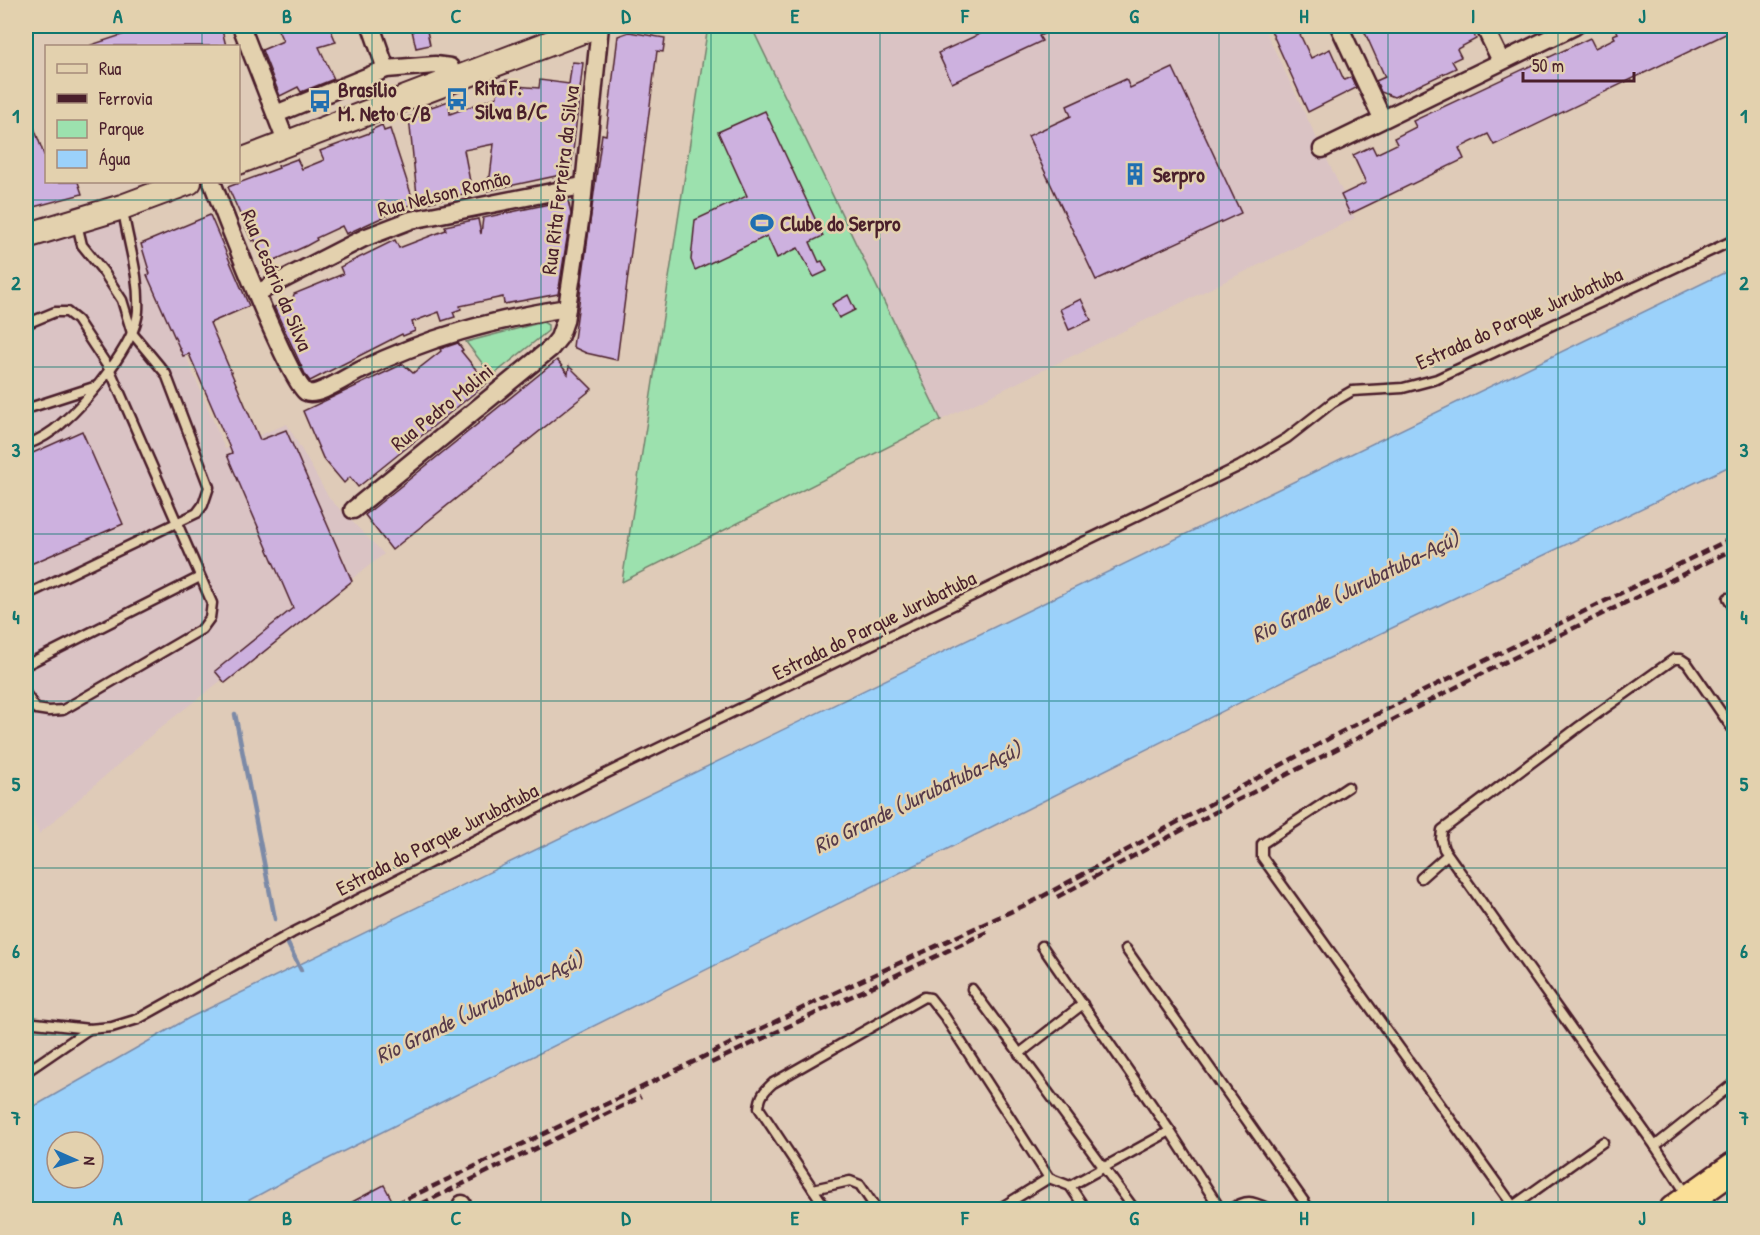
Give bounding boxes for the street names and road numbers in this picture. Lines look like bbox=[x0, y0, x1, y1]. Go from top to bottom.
street label: Rua Rita Ferreira da Silva bbox=[534, 84, 586, 276]
street label: Rua Nelson Romão bbox=[375, 162, 513, 224]
street label: Rua Cesário da Silva bbox=[234, 205, 320, 355]
street label: Estrada do Parque Jurubatuba bbox=[1411, 259, 1627, 377]
street label: Rua Pedro Molini bbox=[385, 357, 499, 457]
street label: Estrada do Parque Jurubatuba bbox=[767, 563, 981, 687]
street label: Estrada do Parque Jurubatuba bbox=[331, 775, 543, 903]

